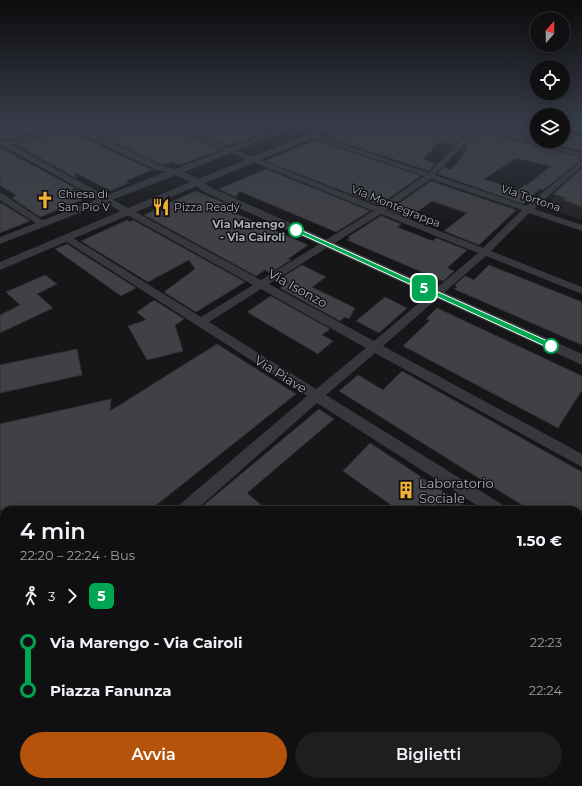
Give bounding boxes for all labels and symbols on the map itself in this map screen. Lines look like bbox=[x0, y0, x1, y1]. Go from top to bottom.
north arrow bbox=[530, 12, 570, 52]
street label: Via Tortona bbox=[499, 181, 563, 215]
street label: Via Montegrappa bbox=[349, 182, 443, 230]
place label: Chiesa di San Pio V bbox=[58, 187, 110, 214]
church icon: Chiesa di San Pio V bbox=[35, 190, 55, 210]
restaurant icon: Pizza Ready bbox=[151, 197, 171, 217]
place label: Pizza Ready bbox=[174, 200, 240, 214]
place label: Via Marengo - Via Cairoli bbox=[211, 217, 285, 244]
marker: Via Marengo - Via Cairoli bbox=[288, 222, 304, 238]
street label: Via Isonzo bbox=[266, 265, 330, 311]
line badge: 5 bbox=[411, 275, 437, 301]
unlabelled marker bbox=[543, 338, 559, 354]
street label: Via Piave bbox=[252, 352, 310, 396]
place label: Laboratorio Sociale bbox=[419, 475, 494, 506]
building icon: Laboratorio Sociale bbox=[396, 480, 416, 500]

